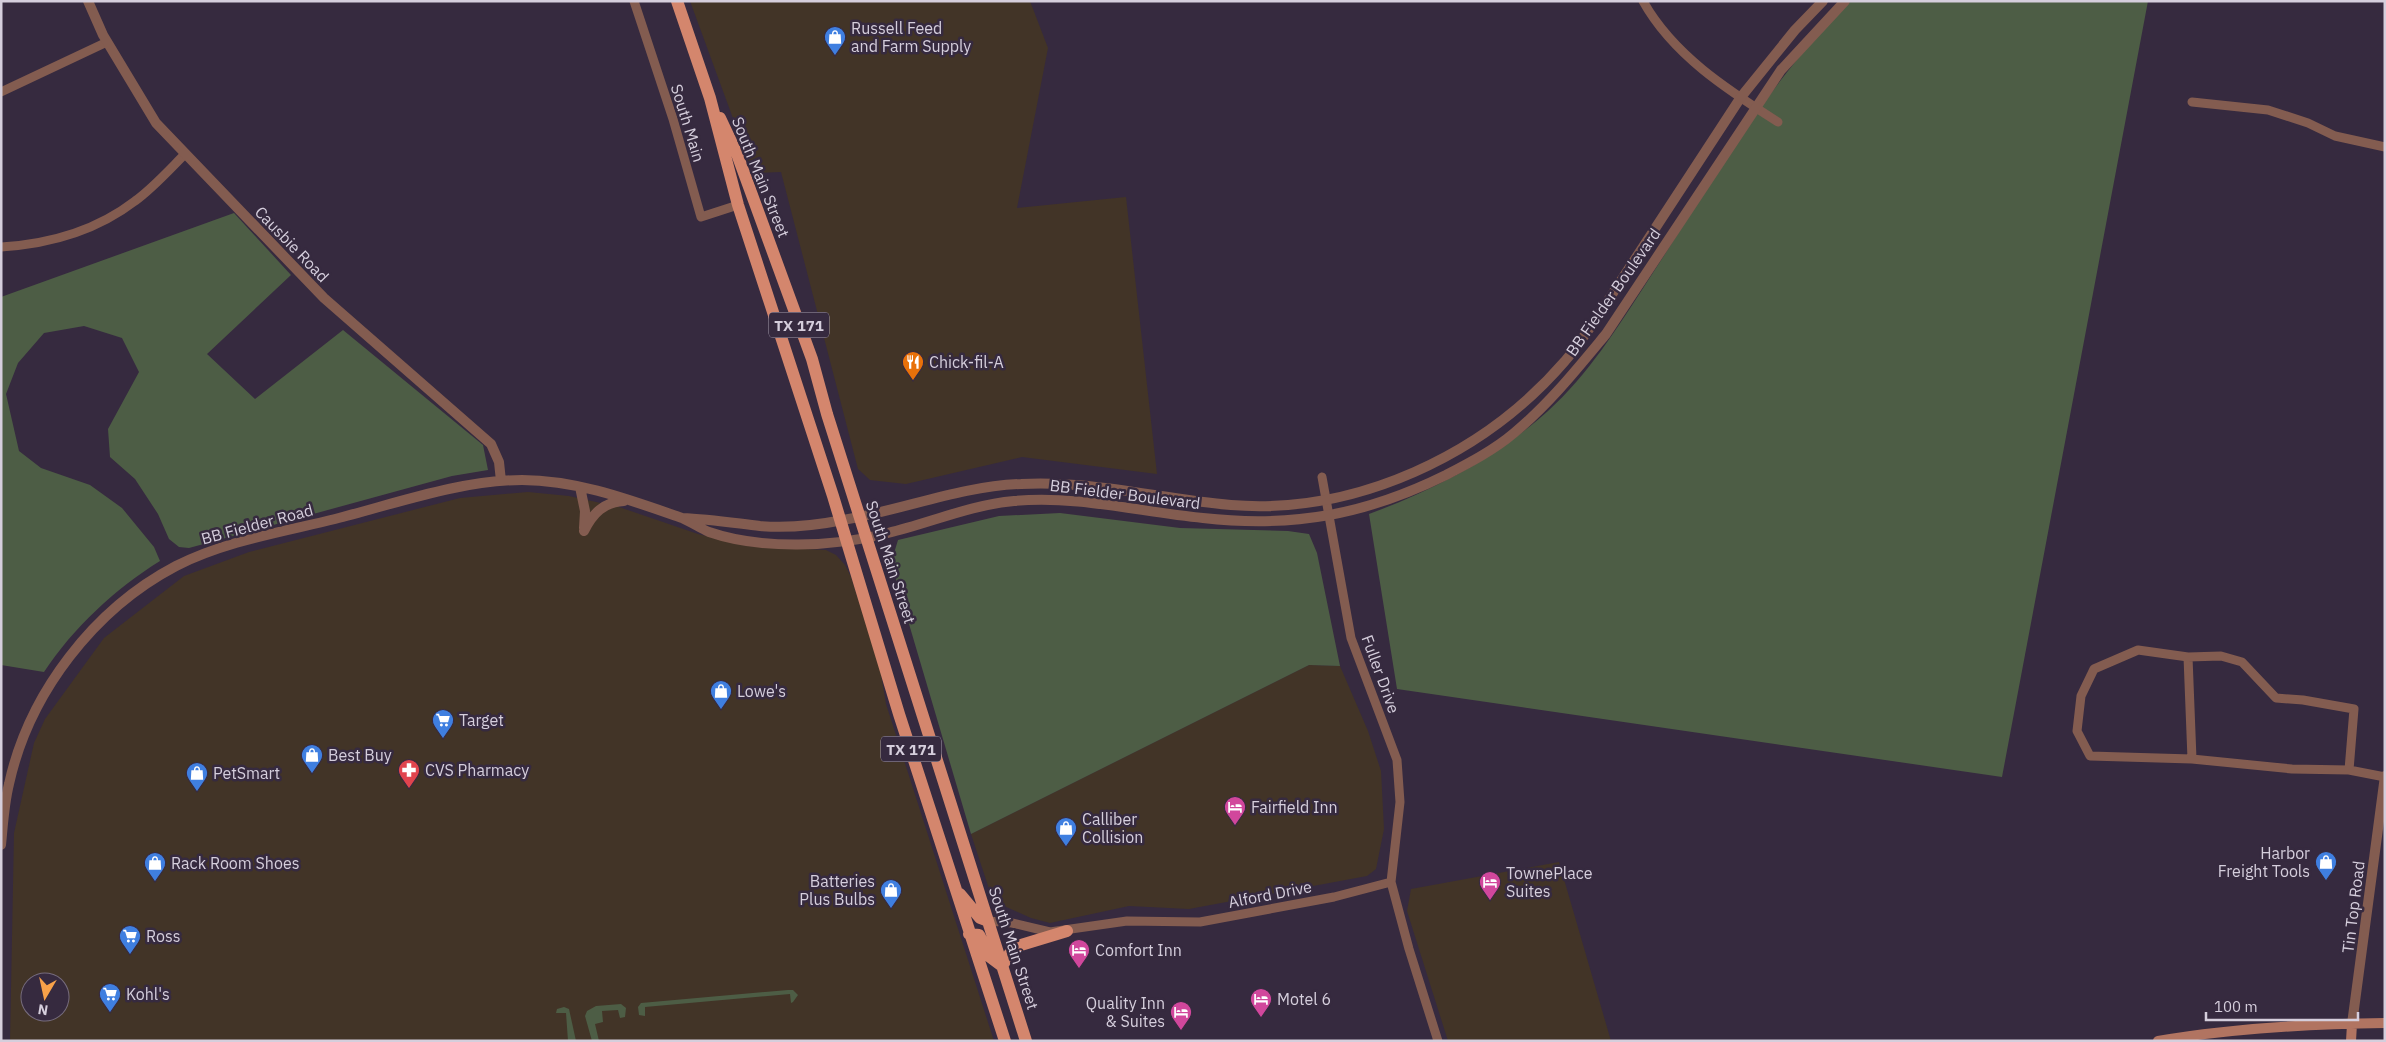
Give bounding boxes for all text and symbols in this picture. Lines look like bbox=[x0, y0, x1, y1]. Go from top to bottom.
place label: Russell Feed and Farm Supply bbox=[851, 18, 971, 56]
shop icon: Russell Feed and Farm Supply bbox=[823, 25, 847, 56]
street label: South Main bbox=[667, 82, 709, 164]
street label: South Main Street bbox=[728, 114, 794, 240]
street label: Causbie Road bbox=[251, 202, 333, 286]
street label: BB Fielder Boulevard bbox=[1561, 224, 1665, 360]
road number: TX 171 bbox=[769, 312, 829, 338]
restaurant icon: Chick-fil-A bbox=[901, 350, 925, 381]
place label: Chick-fil-A bbox=[929, 352, 1004, 372]
street label: BB Fielder Boulevard bbox=[1049, 475, 1201, 513]
street label: South Main Street bbox=[862, 498, 920, 626]
street label: BB Fielder Road bbox=[199, 499, 315, 549]
street label: Fuller Drive bbox=[1358, 632, 1404, 716]
shop icon: Lowe's bbox=[709, 679, 733, 710]
place label: Lowe's bbox=[737, 681, 786, 701]
supermarket icon: Target bbox=[431, 708, 455, 739]
place label: Target bbox=[459, 710, 504, 730]
road number: TX 171 bbox=[881, 736, 941, 762]
shop icon: Best Buy bbox=[300, 743, 324, 774]
place label: Best Buy bbox=[328, 745, 392, 765]
pharmacy icon: CVS Pharmacy bbox=[397, 758, 421, 789]
place label: CVS Pharmacy bbox=[425, 760, 529, 780]
shop icon: PetSmart bbox=[185, 761, 209, 792]
place label: PetSmart bbox=[213, 763, 280, 783]
hotel icon: Fairfield Inn bbox=[1223, 795, 1247, 826]
place label: Fairfield Inn bbox=[1251, 797, 1338, 817]
place label: Calliber Collision bbox=[1082, 809, 1143, 847]
shop icon: Calliber Collision bbox=[1054, 816, 1078, 847]
place label: Harbor Freight Tools bbox=[2218, 843, 2310, 881]
shop icon: Harbor Freight Tools bbox=[2314, 850, 2338, 881]
shop icon: Rack Room Shoes bbox=[143, 851, 167, 882]
place label: Rack Room Shoes bbox=[171, 853, 299, 873]
street label: Tin Top Road bbox=[2337, 860, 2369, 954]
place label: TownePlace Suites bbox=[1506, 863, 1593, 901]
hotel icon: TownePlace Suites bbox=[1478, 870, 1502, 901]
place label: Batteries Plus Bulbs bbox=[799, 871, 875, 909]
street label: Alford Drive bbox=[1227, 876, 1314, 912]
shop icon: Batteries Plus Bulbs bbox=[879, 878, 903, 909]
street label: South Main Street bbox=[985, 884, 1043, 1012]
supermarket icon: Ross bbox=[118, 924, 142, 955]
place label: Ross bbox=[146, 926, 180, 946]
hotel icon: Comfort Inn bbox=[1067, 938, 1091, 969]
place label: Comfort Inn bbox=[1095, 940, 1182, 960]
north arrow bbox=[20, 972, 70, 1022]
supermarket icon: Kohl's bbox=[98, 982, 122, 1013]
place label: Kohl's bbox=[126, 984, 170, 1004]
hotel icon: Motel 6 bbox=[1249, 987, 1273, 1018]
place label: Motel 6 bbox=[1277, 989, 1331, 1009]
scale bar bbox=[2206, 990, 2358, 1022]
place label: Quality Inn & Suites bbox=[1086, 993, 1165, 1031]
text: 100 m bbox=[2214, 997, 2258, 1016]
text: N bbox=[37, 1000, 49, 1020]
hotel icon: Quality Inn & Suites bbox=[1169, 1000, 1193, 1031]

